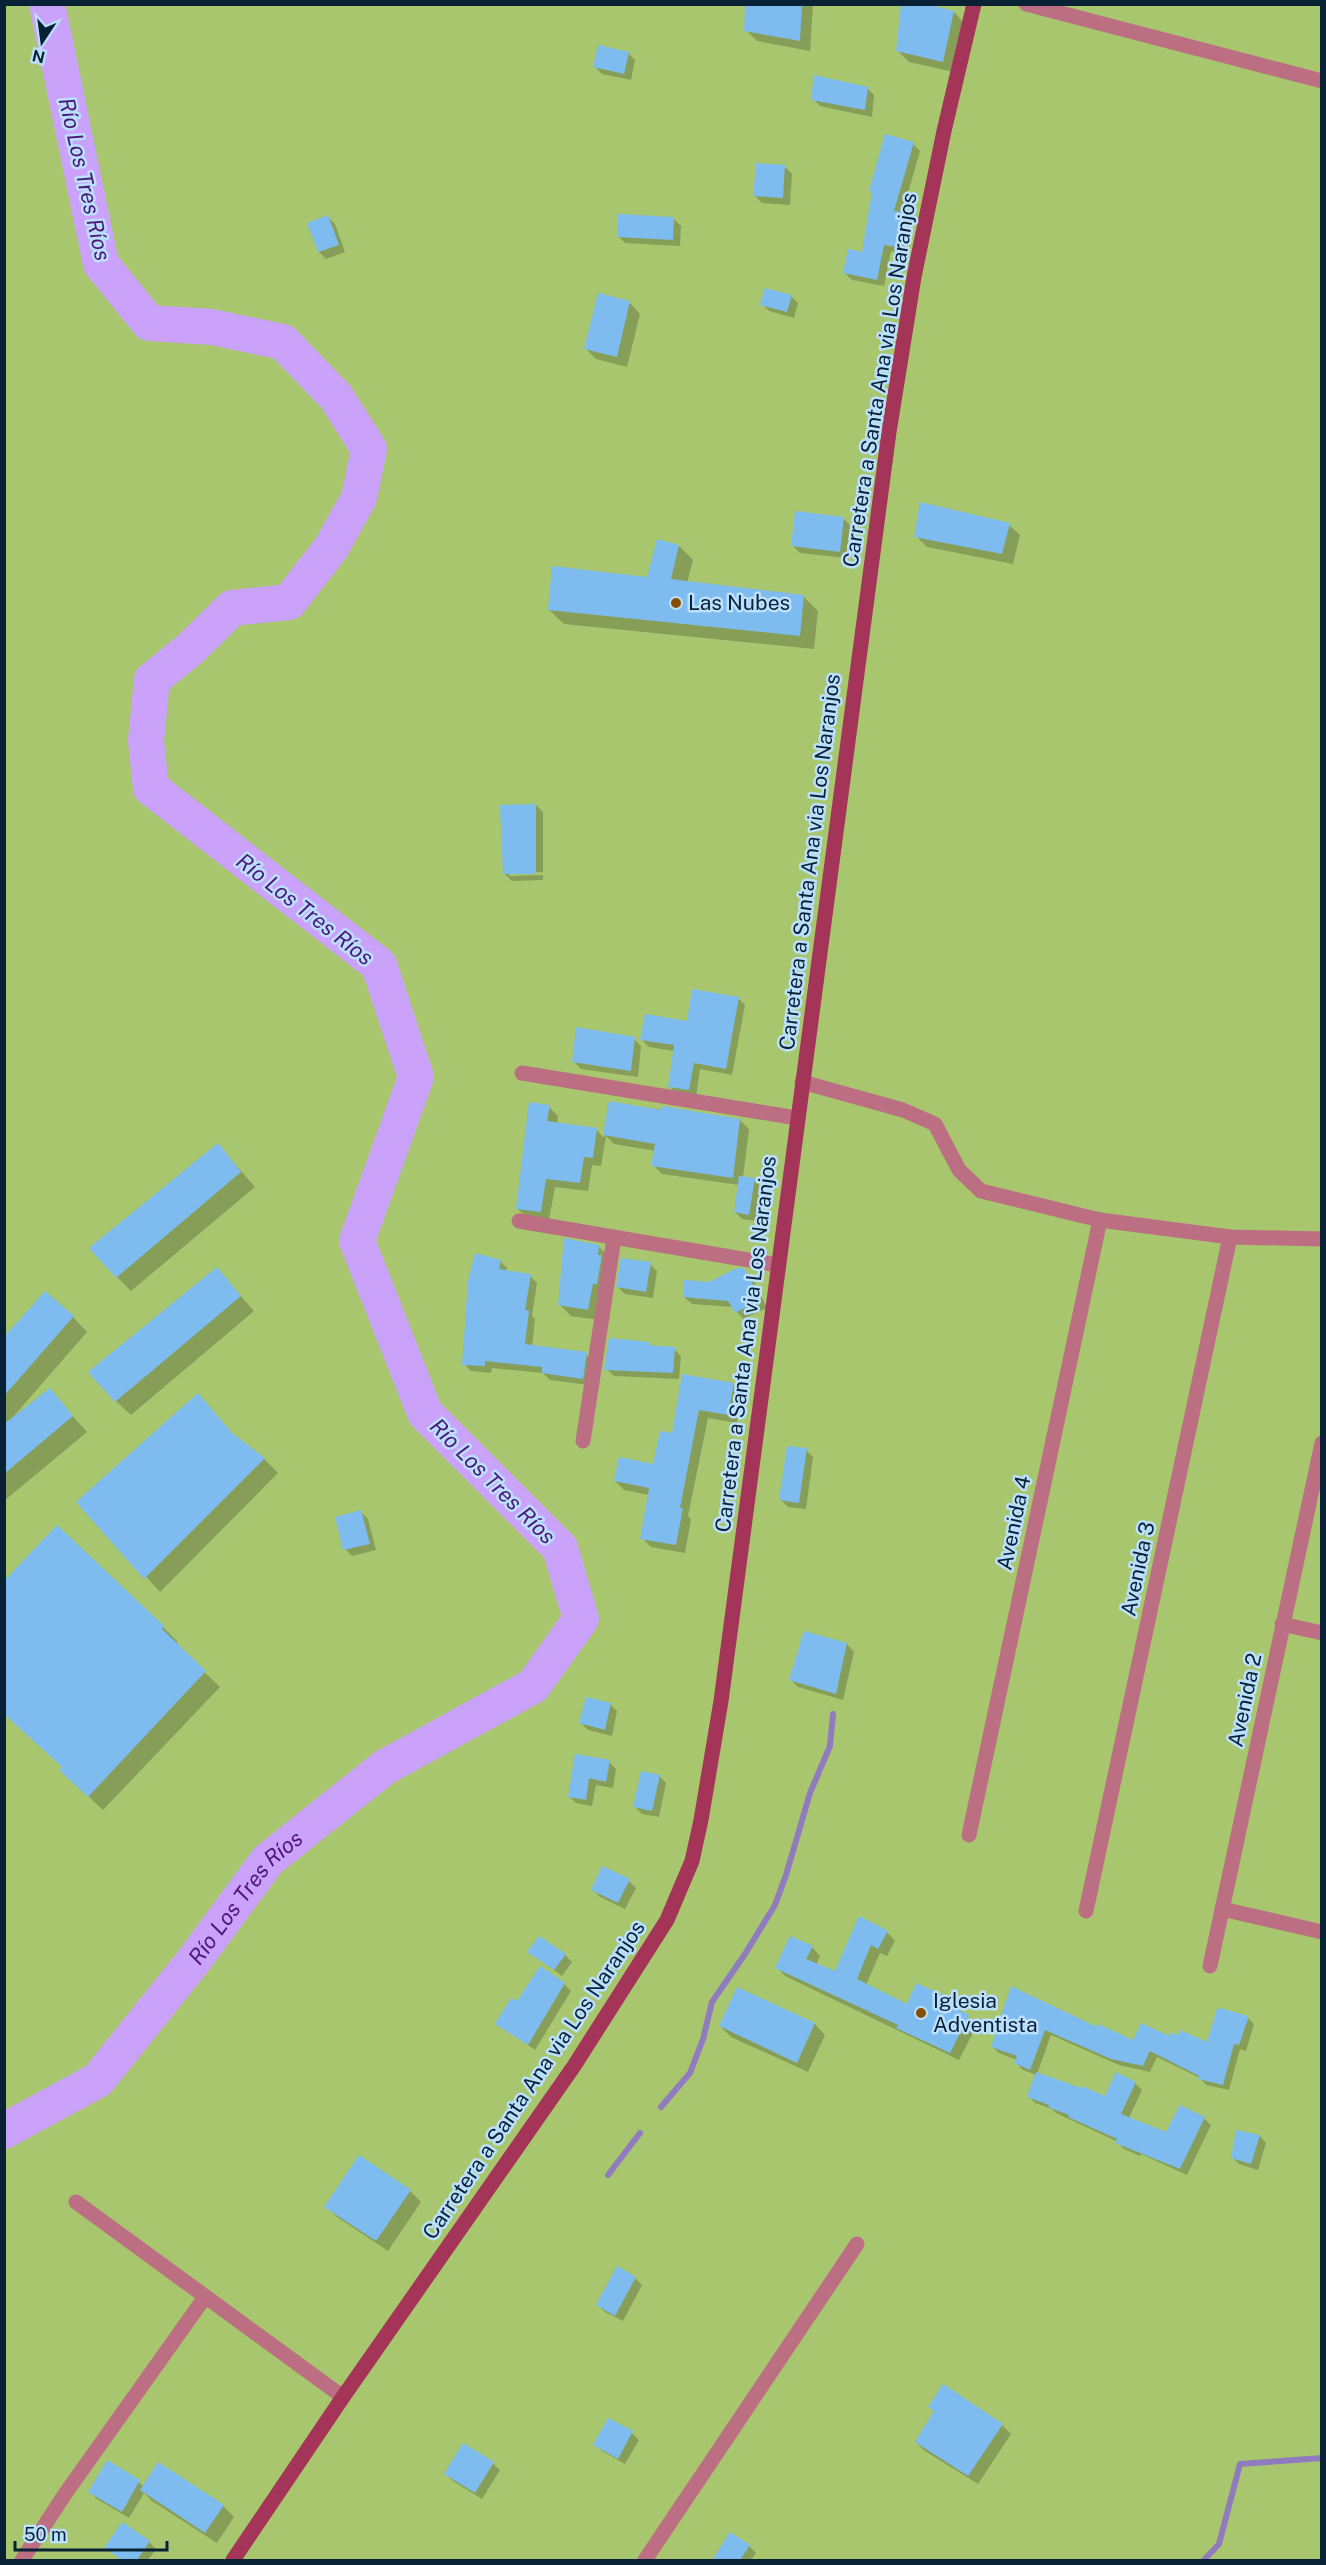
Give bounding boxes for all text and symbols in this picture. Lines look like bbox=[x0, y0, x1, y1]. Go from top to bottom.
north arrow bbox=[12, 12, 72, 72]
text: N bbox=[31, 45, 47, 67]
water label: Río Los Tres Ríos bbox=[54, 95, 116, 263]
street label: Carretera a Santa Ana via Los Naranjos bbox=[838, 191, 921, 569]
place label: Las Nubes bbox=[688, 590, 790, 615]
marker: Las Nubes bbox=[669, 596, 683, 610]
street label: Carretera a Santa Ana via Los Naranjos bbox=[774, 672, 845, 1051]
water label: Río Los Tres Ríos bbox=[231, 848, 379, 971]
street label: Carretera a Santa Ana via Los Naranjos bbox=[710, 1154, 781, 1533]
water label: Río Los Tres Ríos bbox=[425, 1413, 561, 1549]
street label: Avenida 4 bbox=[991, 1473, 1036, 1572]
street label: Avenida 3 bbox=[1115, 1519, 1160, 1618]
street label: Avenida 2 bbox=[1222, 1651, 1267, 1749]
water label: Río Los Tres Ríos bbox=[183, 1825, 308, 1969]
street label: Carretera a Santa Ana via Los Naranjos bbox=[417, 1916, 650, 2244]
place label: Iglesia Adventista bbox=[933, 1988, 1038, 2037]
marker: Iglesia Adventista bbox=[914, 2006, 928, 2020]
scale bar bbox=[15, 2514, 166, 2552]
text: 50 m bbox=[24, 2524, 67, 2545]

